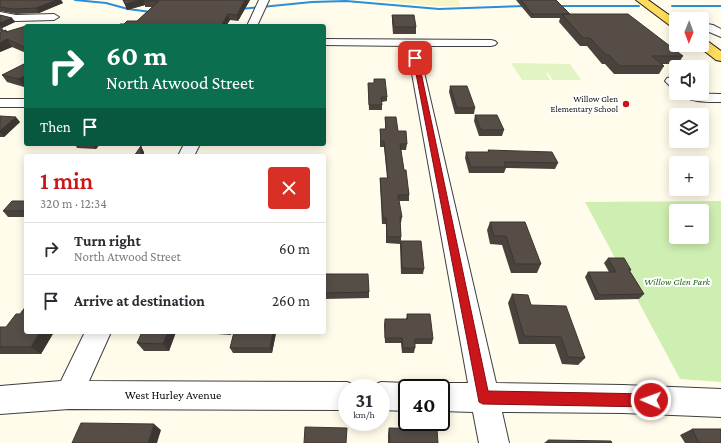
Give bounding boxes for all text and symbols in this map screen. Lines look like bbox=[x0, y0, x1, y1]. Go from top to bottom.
north arrow bbox=[669, 12, 709, 52]
map controls bbox=[669, 12, 709, 244]
icon: right bbox=[40, 40, 92, 92]
text: 60 m bbox=[106, 40, 167, 71]
pin bbox=[398, 41, 432, 75]
icon: arrive bbox=[404, 47, 426, 69]
button: sound bbox=[669, 60, 709, 100]
text: North Atwood Street bbox=[106, 73, 254, 93]
place label: Willow Glen Elementary School bbox=[551, 94, 619, 114]
marker: Willow Glen Elementary School bbox=[621, 99, 631, 109]
button: layers bbox=[669, 108, 709, 148]
icon: arrive bbox=[79, 116, 101, 138]
text: Then bbox=[40, 119, 71, 135]
button: + bbox=[669, 156, 709, 196]
text: 1 min bbox=[40, 167, 93, 194]
button: close bbox=[268, 167, 310, 209]
text: 320 m · 12:34 bbox=[40, 196, 107, 211]
button: − bbox=[669, 204, 709, 244]
text: Turn right bbox=[74, 233, 141, 249]
icon: right bbox=[40, 238, 62, 260]
text: 60 m bbox=[279, 241, 310, 257]
text: North Atwood Street bbox=[74, 249, 181, 264]
park label: Willow Glen Park bbox=[644, 276, 711, 287]
icon: arrive bbox=[40, 290, 62, 312]
text: Arrive at destination bbox=[74, 293, 205, 309]
text: 260 m bbox=[272, 293, 310, 309]
speed limit sign: 40 bbox=[398, 379, 450, 431]
position arrow bbox=[630, 379, 672, 421]
street label: West Hurley Avenue bbox=[125, 388, 221, 402]
text: 31 bbox=[355, 389, 373, 411]
text: km/h bbox=[353, 409, 375, 420]

